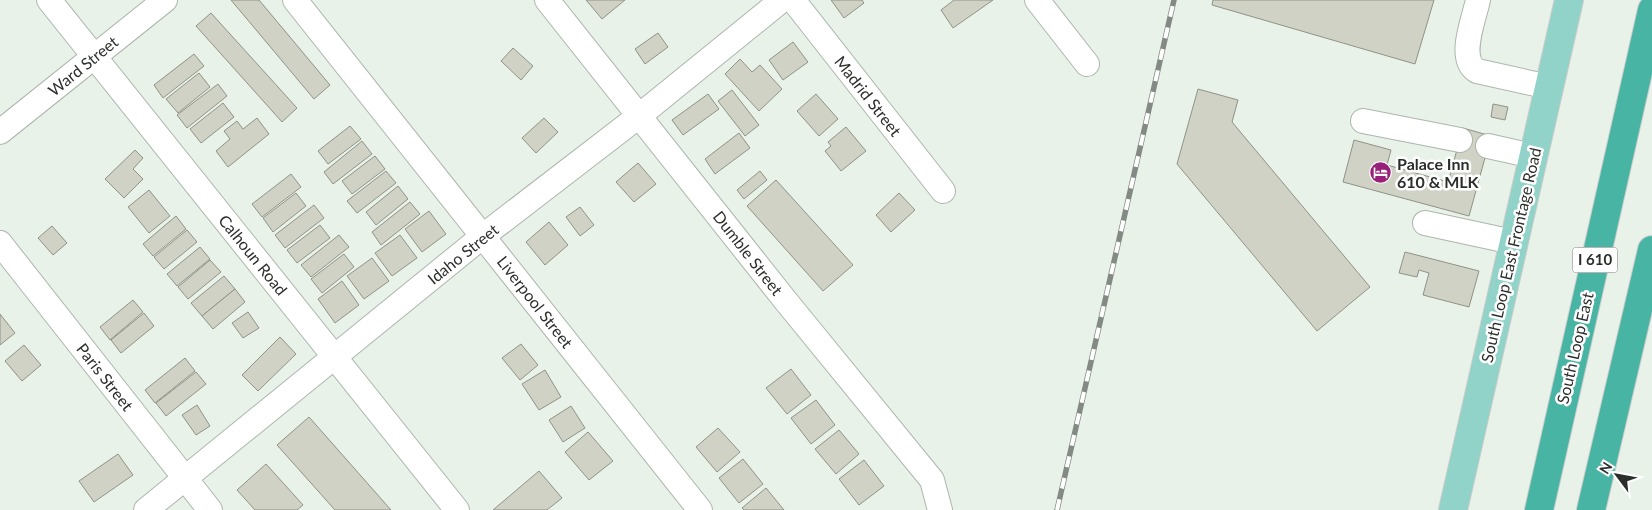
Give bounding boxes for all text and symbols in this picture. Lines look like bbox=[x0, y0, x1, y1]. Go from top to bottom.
street label: Ward Street bbox=[44, 32, 122, 100]
street label: Madrid Street bbox=[831, 52, 906, 140]
street label: South Loop East Frontage Road bbox=[1477, 146, 1544, 364]
place label: Palace Inn 610 & MLK bbox=[1397, 154, 1480, 191]
hotel icon: Palace Inn 610 & MLK bbox=[1369, 161, 1393, 185]
street label: Dumble Street bbox=[710, 207, 787, 299]
street label: Calhoun Road bbox=[215, 211, 292, 299]
street label: Idaho Street bbox=[424, 219, 502, 288]
road number: I 610 bbox=[1572, 248, 1618, 272]
street label: Liverpool Street bbox=[494, 252, 577, 352]
street label: South Loop East bbox=[1552, 290, 1597, 406]
street label: Paris Street bbox=[73, 339, 138, 414]
north arrow bbox=[1592, 450, 1642, 500]
text: N bbox=[1595, 459, 1616, 477]

